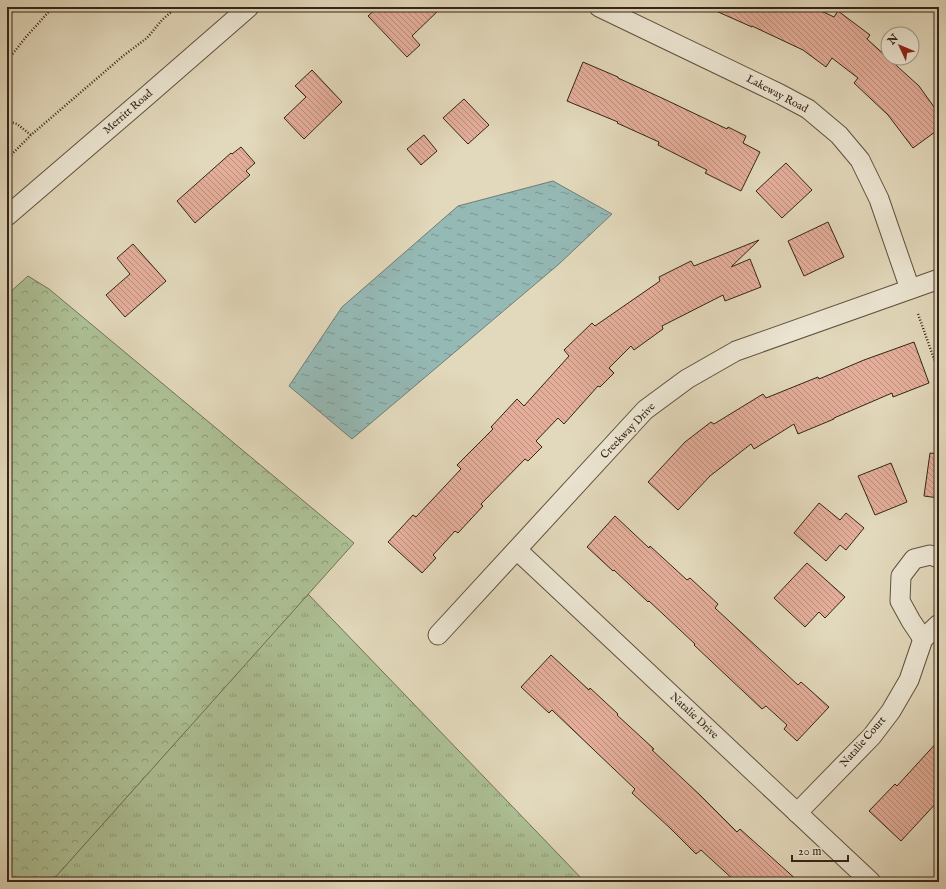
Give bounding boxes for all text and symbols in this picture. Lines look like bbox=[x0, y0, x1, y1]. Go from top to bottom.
north arrow bbox=[880, 26, 920, 66]
text: N bbox=[884, 31, 902, 49]
street label: Lakeway Road bbox=[744, 72, 810, 116]
street label: Merritt Road bbox=[100, 87, 156, 137]
street label: Creekway Drive bbox=[598, 400, 658, 462]
street label: Natalie Drive bbox=[667, 690, 721, 742]
street label: Natalie Court bbox=[837, 713, 889, 770]
scale bar bbox=[792, 837, 848, 863]
text: 20 m bbox=[798, 844, 821, 859]

